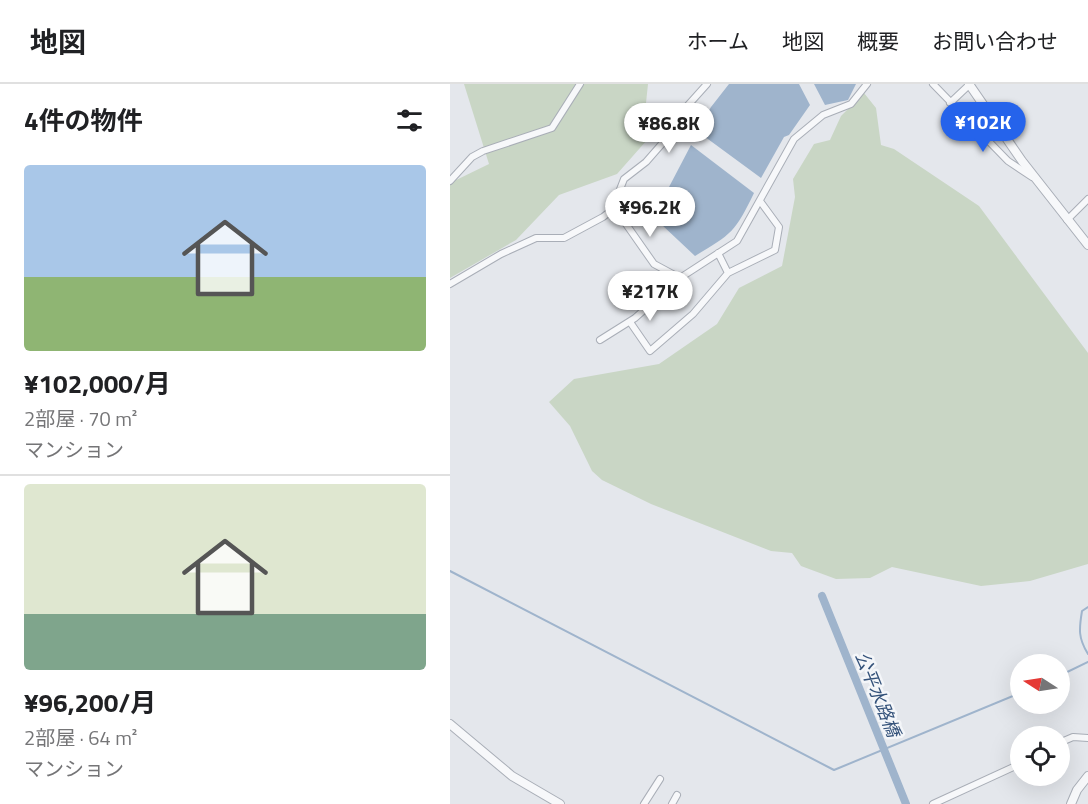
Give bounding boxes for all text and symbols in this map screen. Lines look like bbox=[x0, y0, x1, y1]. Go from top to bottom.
text: 地図 bbox=[30, 20, 86, 63]
text: ホーム bbox=[687, 25, 749, 57]
text: 地図 bbox=[782, 25, 824, 57]
text: 概要 bbox=[857, 25, 899, 57]
text: お問い合わせ bbox=[932, 25, 1058, 57]
text: 4件の物件 bbox=[24, 101, 143, 140]
pin: ¥102K bbox=[941, 102, 1025, 153]
pin: ¥86.8K bbox=[620, 103, 718, 154]
icon: filters bbox=[393, 104, 426, 137]
text: ¥102K bbox=[955, 106, 1011, 137]
text: ¥86.8K bbox=[638, 107, 700, 138]
pin: ¥96.2K bbox=[601, 187, 699, 238]
text: ¥96.2K bbox=[619, 191, 681, 222]
icon: home bbox=[171, 204, 279, 312]
pin: ¥217K bbox=[608, 271, 692, 322]
text: ¥217K bbox=[622, 275, 678, 306]
text: ¥102,000/月 bbox=[24, 364, 171, 403]
text: 2部屋 · 70 m² bbox=[24, 403, 137, 434]
text: マンション bbox=[24, 434, 124, 465]
icon: home bbox=[171, 523, 279, 631]
water label: 公平水路橋 bbox=[849, 647, 908, 744]
north arrow bbox=[1010, 654, 1070, 714]
map controls bbox=[1010, 654, 1070, 786]
text: ¥96,200/月 bbox=[24, 683, 156, 722]
text: 2部屋 · 64 m² bbox=[24, 722, 137, 753]
button: locate bbox=[1010, 726, 1070, 786]
text: マンション bbox=[24, 753, 124, 784]

